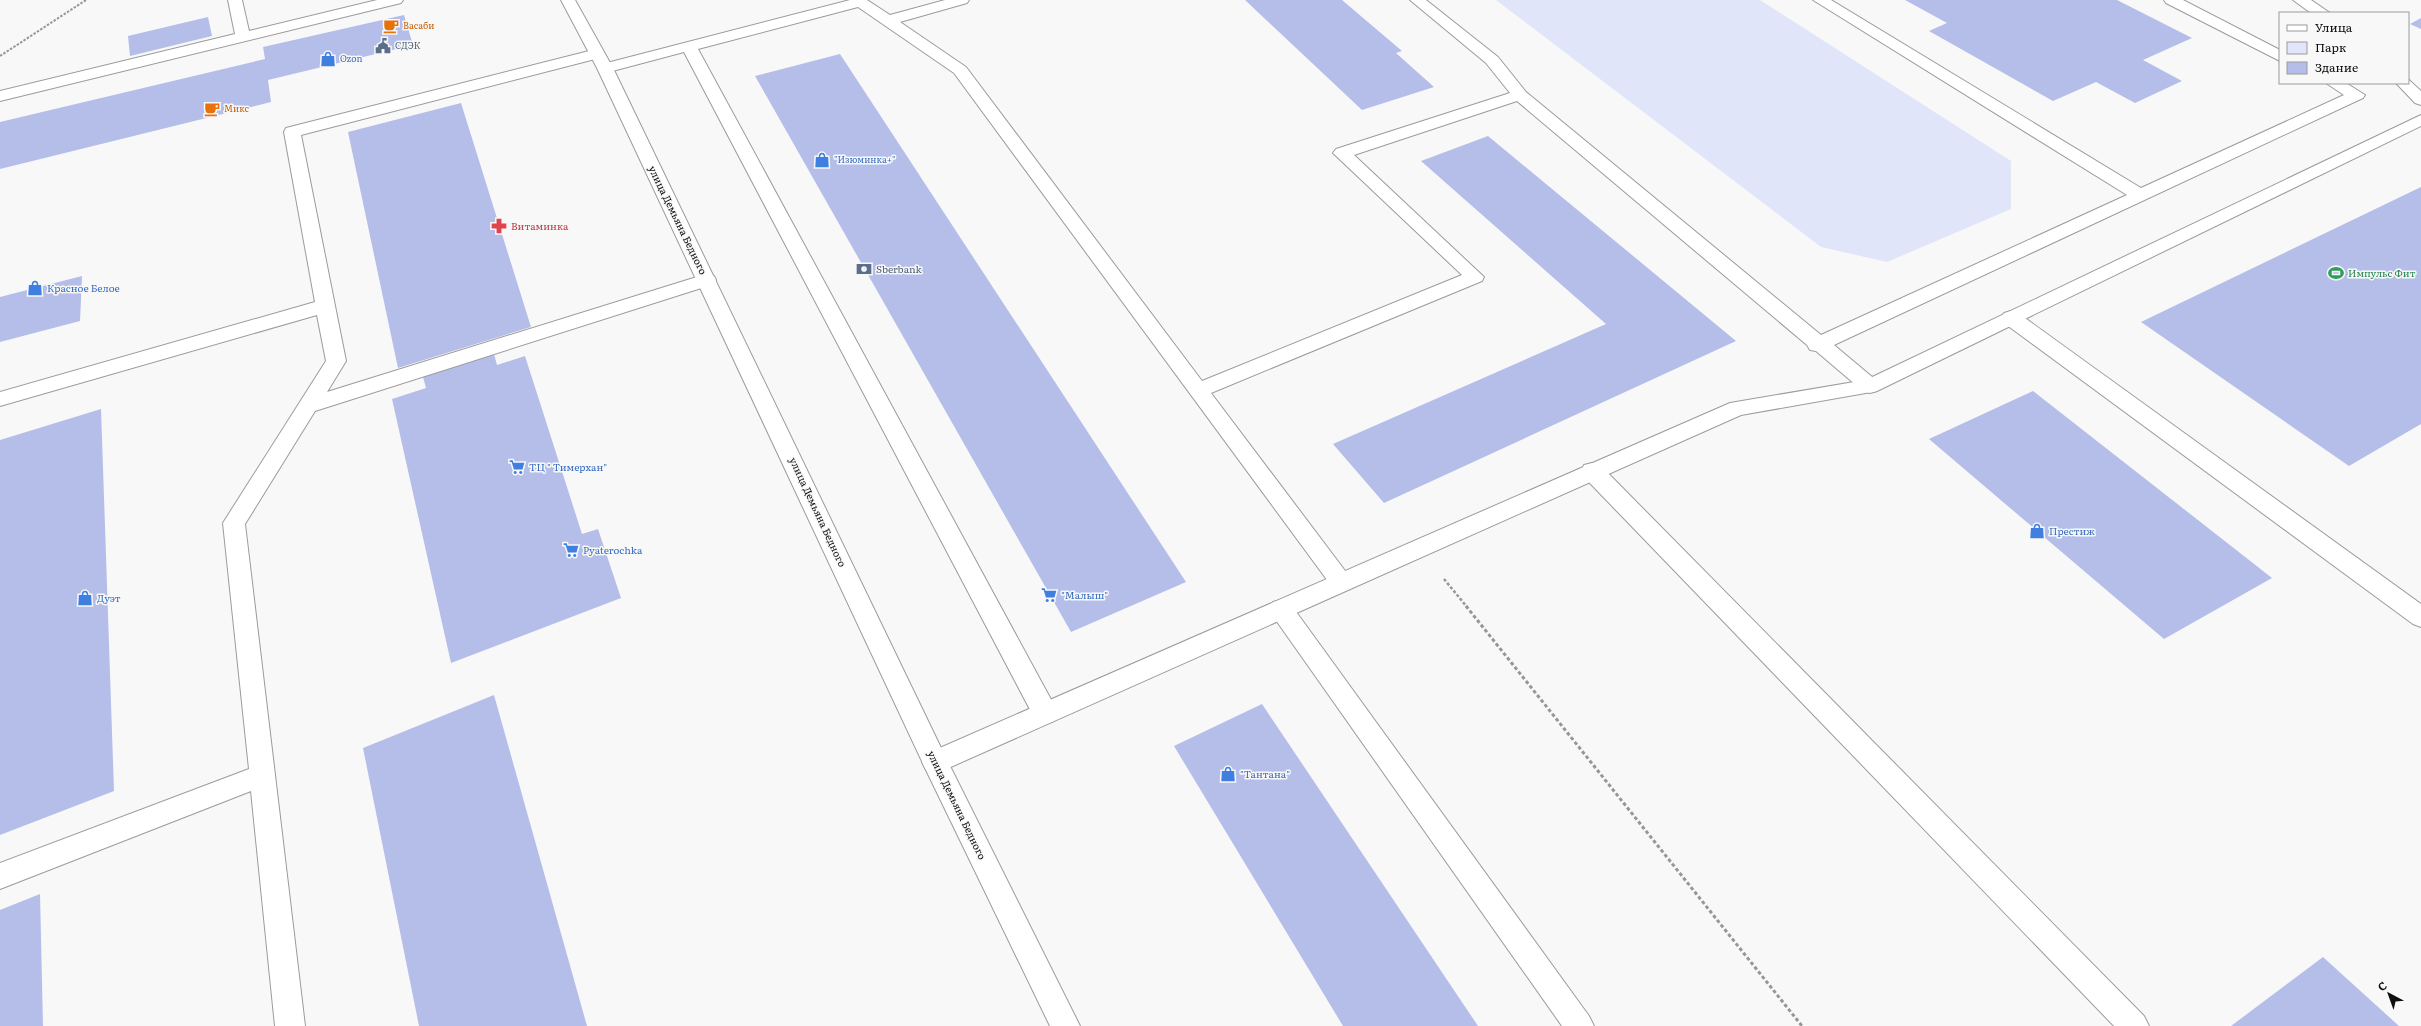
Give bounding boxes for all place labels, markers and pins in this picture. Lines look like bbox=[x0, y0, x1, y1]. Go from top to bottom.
cafe icon: Васаби bbox=[382, 17, 400, 35]
place label: Васаби bbox=[403, 18, 434, 32]
public building icon: СДЭК bbox=[374, 37, 392, 55]
place label: СДЭК bbox=[395, 38, 421, 52]
shop icon: Ozon bbox=[319, 50, 337, 68]
place label: Ozon bbox=[340, 51, 362, 65]
cafe icon: Микс bbox=[203, 100, 221, 118]
place label: Микс bbox=[224, 101, 249, 115]
shop icon: "Изюминка+" bbox=[813, 151, 831, 169]
place label: "Изюминка+" bbox=[834, 152, 895, 166]
pharmacy icon: Витаминка bbox=[490, 217, 508, 235]
place label: Витаминка bbox=[511, 218, 569, 233]
bank icon: Sberbank bbox=[855, 260, 873, 278]
place label: Sberbank bbox=[876, 261, 923, 276]
sports icon: Импульс Фит bbox=[2327, 264, 2345, 282]
place label: Импульс Фит bbox=[2348, 265, 2416, 280]
shop icon: Красное Белое bbox=[26, 279, 44, 297]
place label: Красное Белое bbox=[47, 280, 120, 295]
supermarket icon: ТЦ " Тимерхан" bbox=[508, 458, 526, 476]
place label: ТЦ " Тимерхан" bbox=[529, 459, 607, 474]
shop icon: Престиж bbox=[2028, 522, 2046, 540]
place label: Престиж bbox=[2049, 523, 2095, 538]
supermarket icon: Pyaterochka bbox=[562, 541, 580, 559]
place label: Pyaterochka bbox=[583, 542, 643, 557]
supermarket icon: "Малыш" bbox=[1040, 586, 1058, 604]
place label: "Малыш" bbox=[1061, 587, 1108, 602]
shop icon: Дуэт bbox=[76, 589, 94, 607]
place label: Дуэт bbox=[97, 590, 121, 605]
shop icon: "Тантана" bbox=[1219, 765, 1237, 783]
place label: "Тантана" bbox=[1240, 766, 1290, 781]

